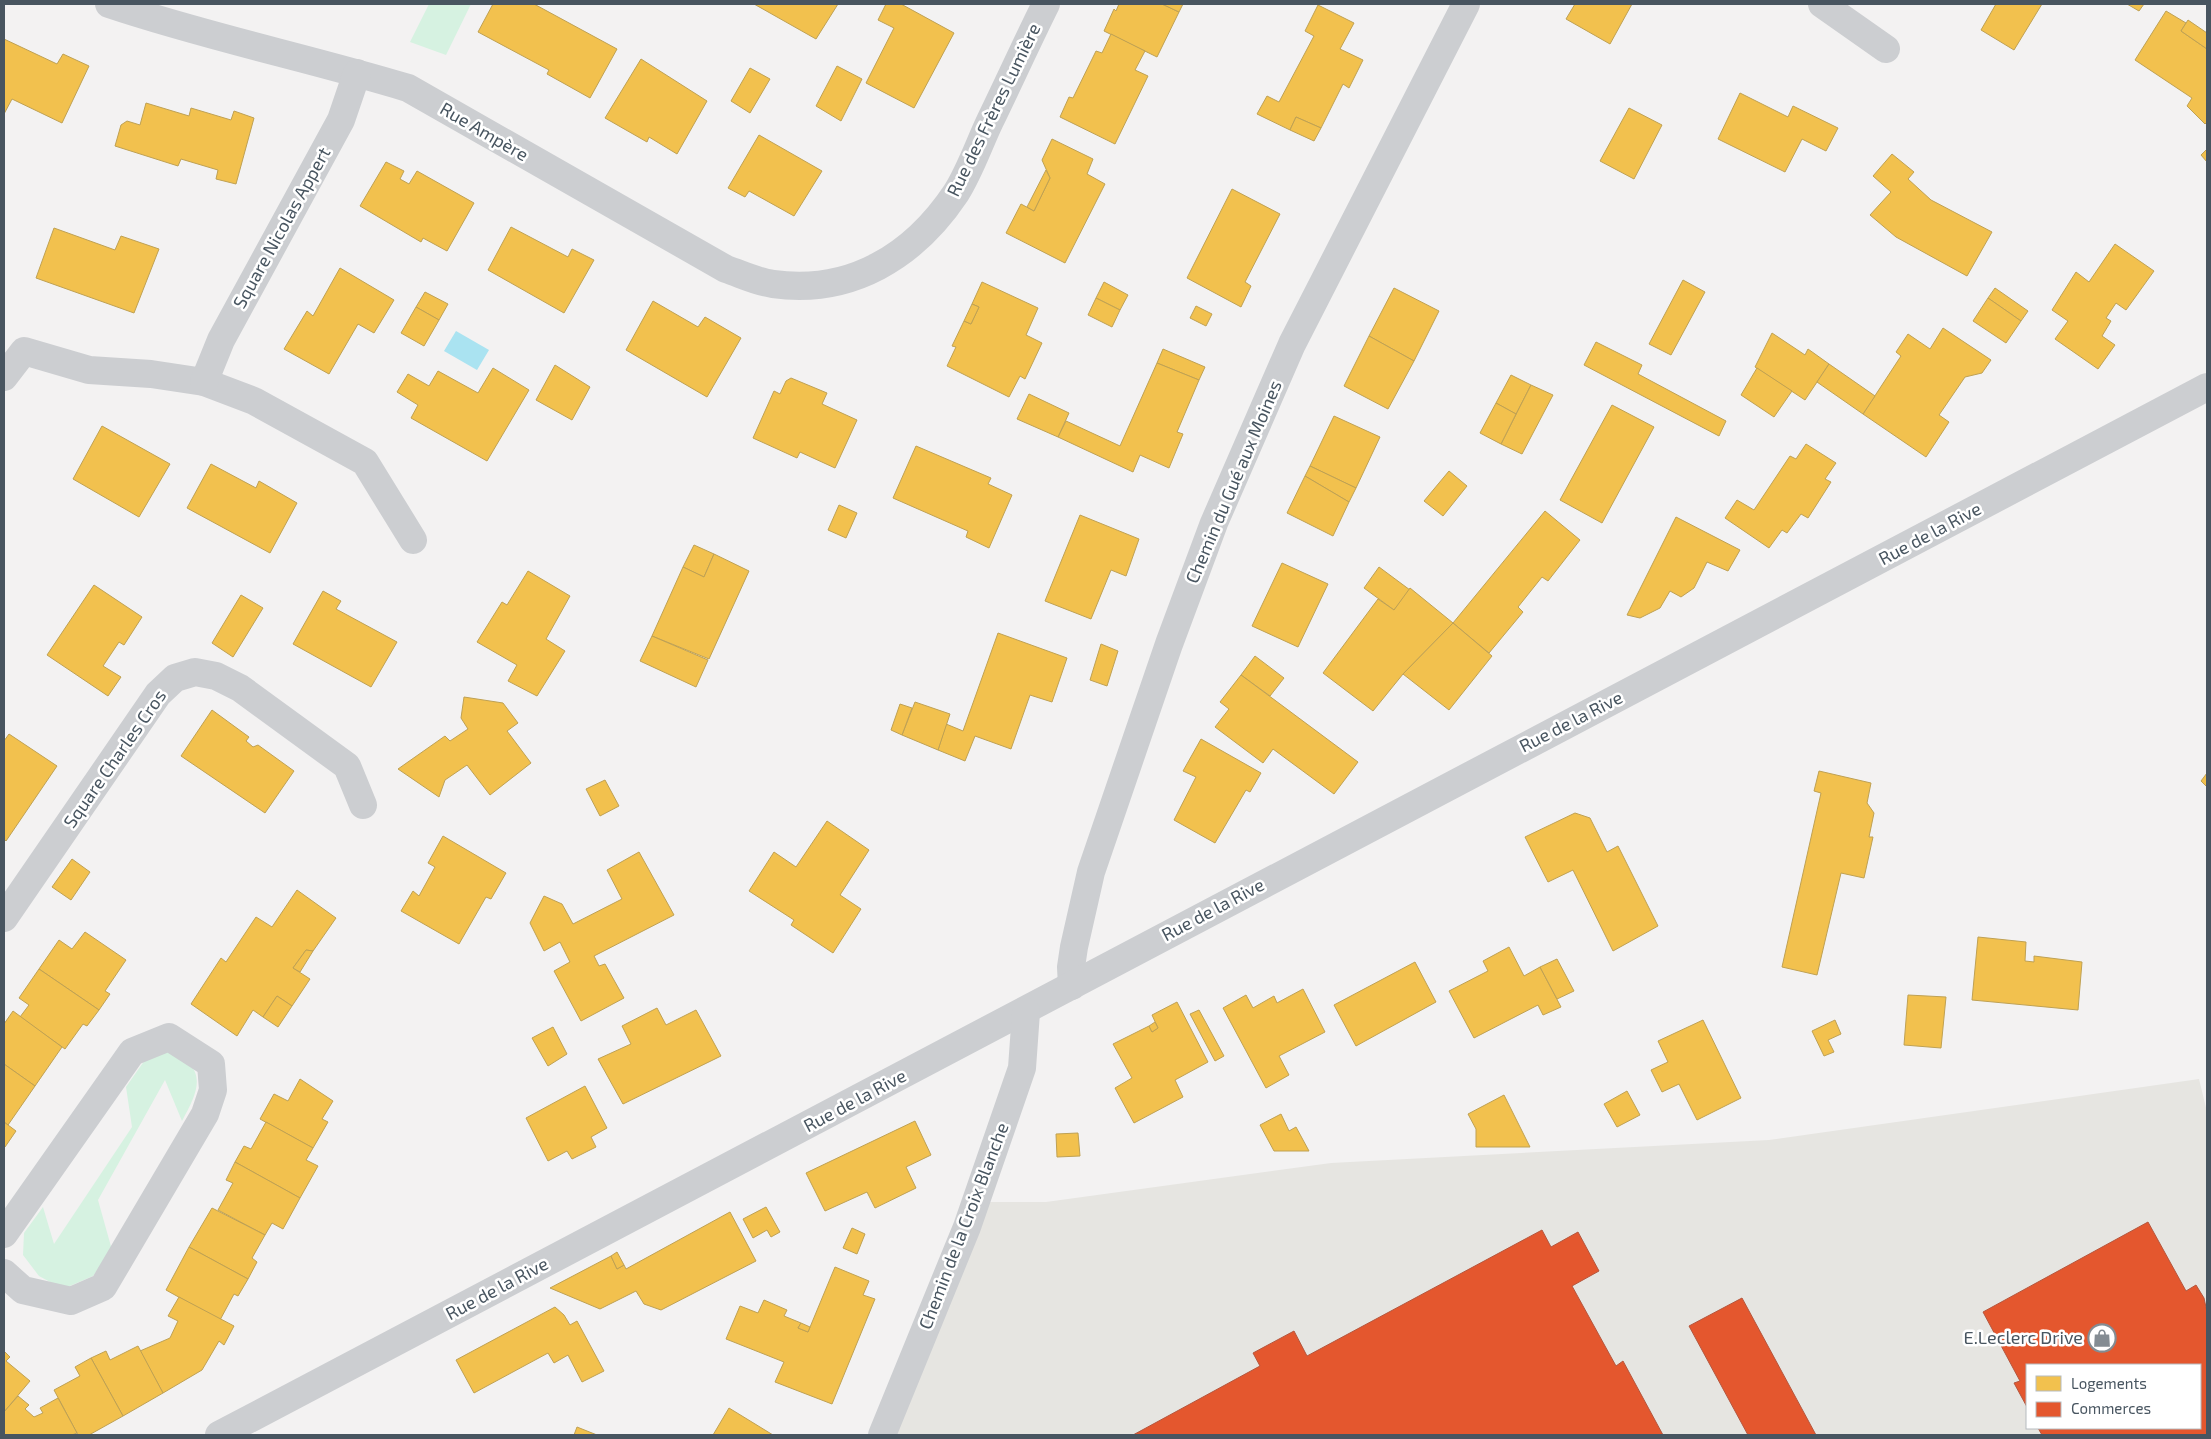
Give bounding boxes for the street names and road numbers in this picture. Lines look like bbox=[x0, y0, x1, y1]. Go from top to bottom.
street label: Rue des Frères Lumière bbox=[942, 19, 1045, 200]
street label: Rue Ampère bbox=[436, 97, 533, 165]
street label: Square Nicolas Appert bbox=[228, 143, 335, 312]
street label: Chemin du Gué aux Moines bbox=[1180, 377, 1286, 586]
street label: Rue de la Rive bbox=[1874, 497, 1985, 569]
street label: Square Charles Cros bbox=[58, 685, 170, 832]
street label: Rue de la Rive bbox=[1515, 686, 1626, 757]
street label: Rue de la Rive bbox=[1157, 873, 1268, 945]
street label: Rue de la Rive bbox=[799, 1064, 910, 1136]
street label: Chemin de la Croix Blanche bbox=[913, 1119, 1013, 1332]
street label: Rue de la Rive bbox=[441, 1252, 552, 1324]

